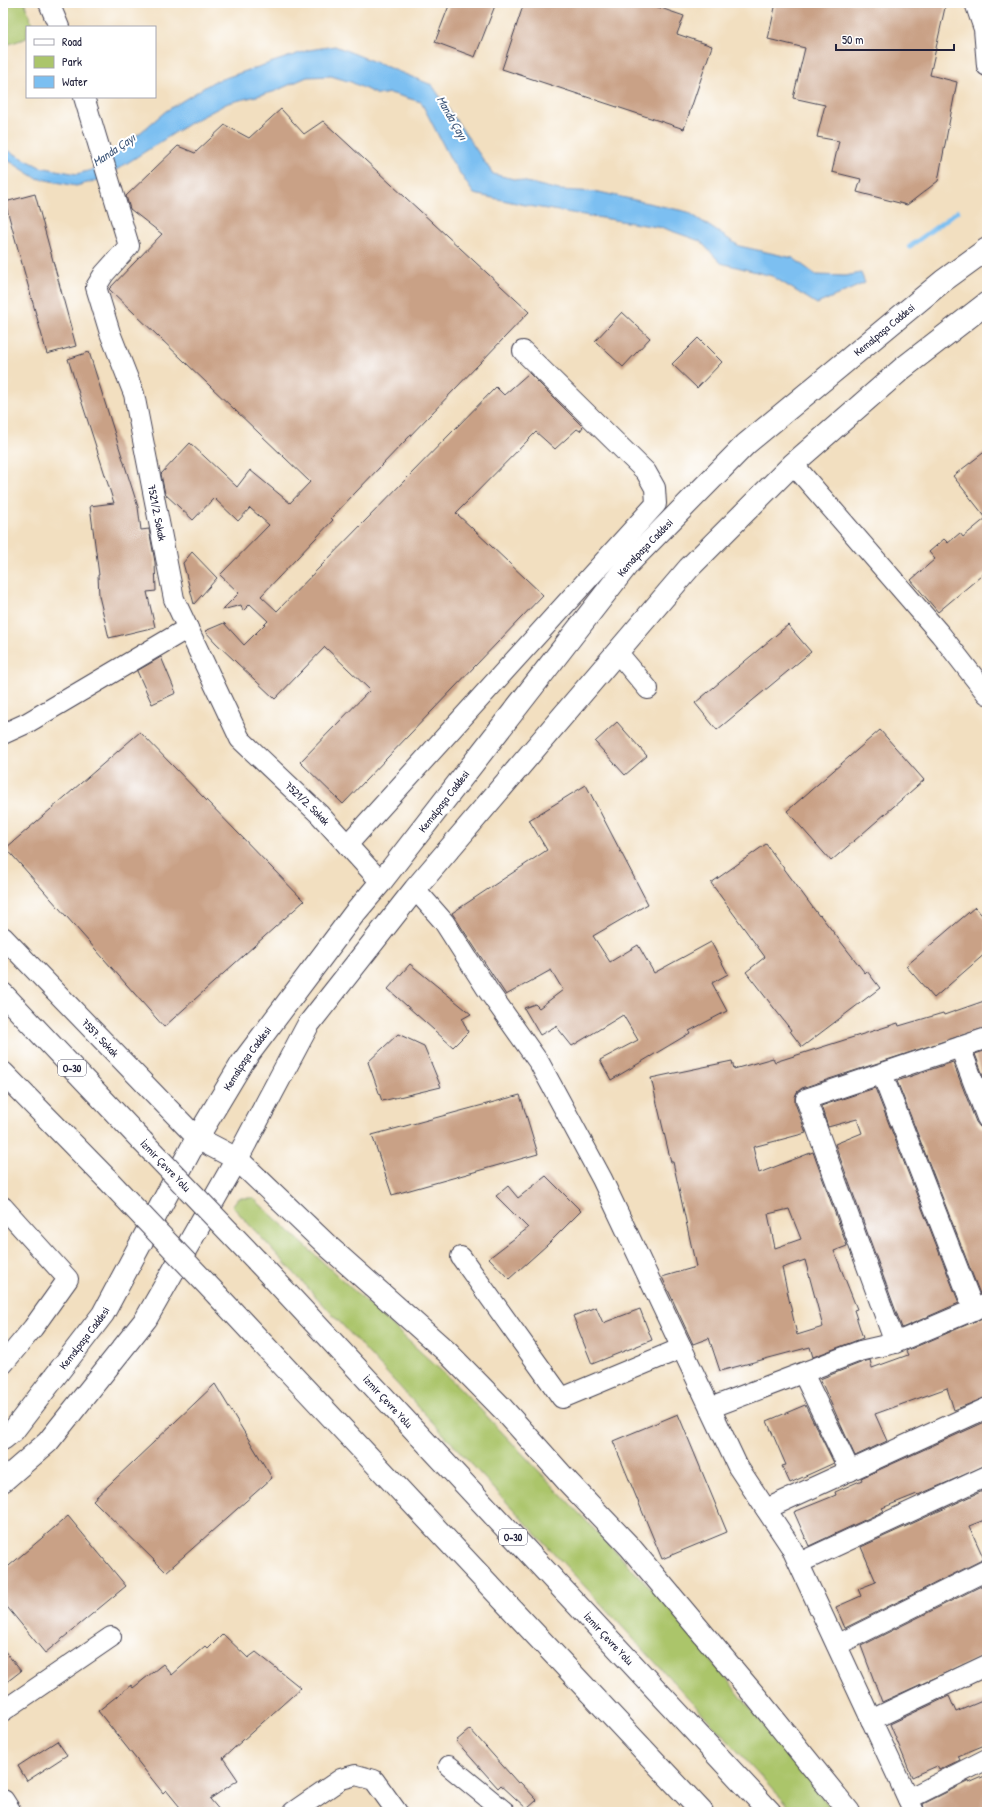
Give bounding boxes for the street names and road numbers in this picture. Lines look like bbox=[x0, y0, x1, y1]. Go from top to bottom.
street label: Kemalpaşa Caddesi bbox=[851, 300, 918, 359]
street label: 7521/2. Sokak bbox=[145, 483, 170, 542]
street label: Kemalpaşa Caddesi bbox=[614, 515, 676, 579]
street label: Kemalpaşa Caddesi bbox=[415, 767, 472, 835]
street label: 7521/2. Sokak bbox=[282, 779, 333, 828]
street label: 7557. Sokak bbox=[78, 1016, 122, 1060]
street label: Kemalpaşa Caddesi bbox=[220, 1024, 274, 1093]
road number: O-30 bbox=[58, 1060, 86, 1076]
street label: İzmir Çevre Yolu bbox=[137, 1137, 194, 1195]
street label: Kemalpaşa Caddesi bbox=[56, 1304, 113, 1372]
street label: İzmir Çevre Yolu bbox=[360, 1372, 416, 1431]
road number: O-30 bbox=[499, 1529, 527, 1545]
street label: İzmir Çevre Yolu bbox=[581, 1609, 637, 1668]

